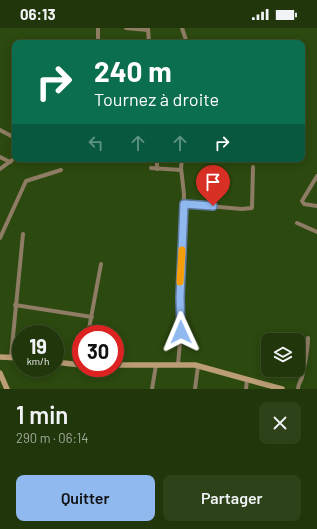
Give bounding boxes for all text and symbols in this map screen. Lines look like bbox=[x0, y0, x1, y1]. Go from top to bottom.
text: 06:13 bbox=[20, 5, 55, 23]
text: 240 m bbox=[94, 54, 172, 88]
icon: right bbox=[28, 56, 80, 108]
text: Tournez à droite bbox=[94, 88, 219, 110]
icon: left bbox=[85, 132, 107, 154]
icon: ahead bbox=[127, 132, 149, 154]
icon: ahead bbox=[169, 132, 191, 154]
icon: right bbox=[211, 132, 233, 154]
pin bbox=[196, 165, 230, 206]
icon: arrive bbox=[202, 171, 224, 193]
position arrow bbox=[160, 311, 202, 353]
speed limit sign: 30 bbox=[72, 325, 124, 377]
map controls bbox=[261, 333, 305, 377]
button: layers bbox=[261, 333, 305, 377]
text: 19 bbox=[29, 334, 47, 358]
text: km/h bbox=[27, 355, 49, 367]
text: 1 min bbox=[16, 400, 68, 429]
button: close bbox=[259, 402, 301, 444]
text: 290 m · 06:14 bbox=[16, 430, 89, 446]
button: Quitter bbox=[16, 475, 155, 521]
button: Partager bbox=[163, 475, 301, 521]

